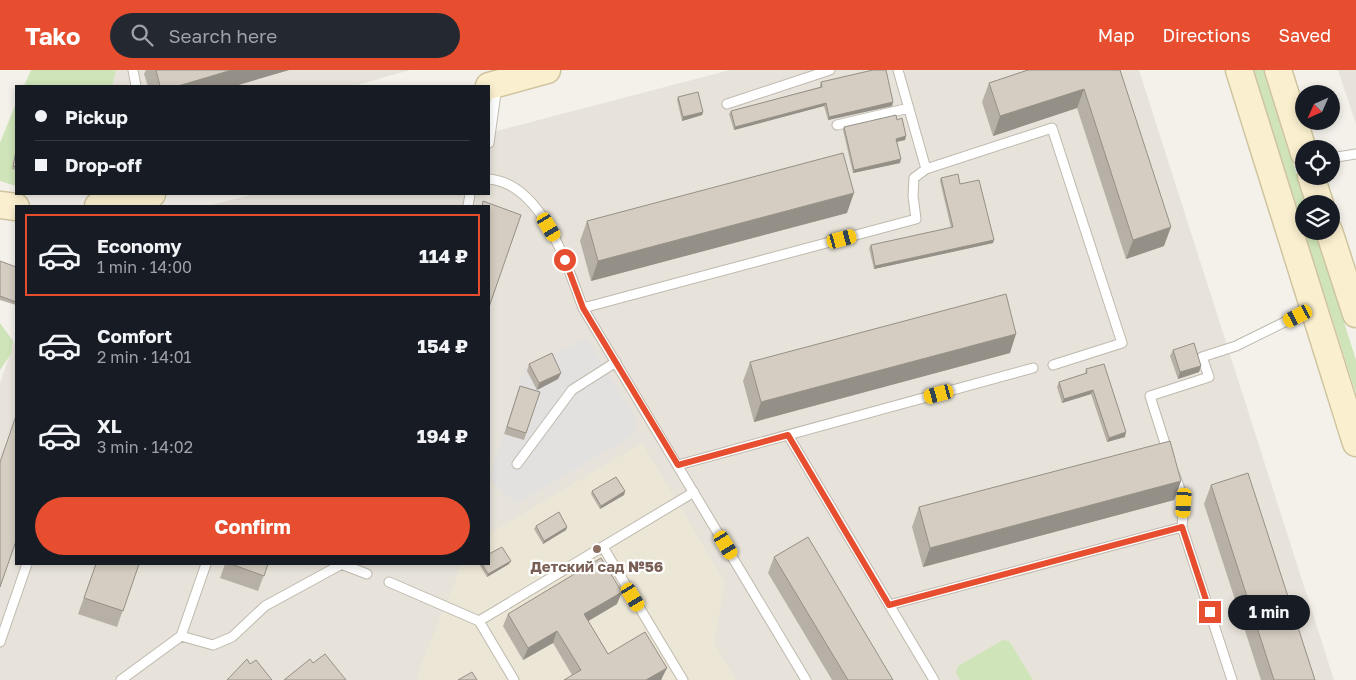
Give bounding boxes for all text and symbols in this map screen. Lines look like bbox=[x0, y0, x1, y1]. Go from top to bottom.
search box bbox=[110, 13, 460, 58]
text: Tako bbox=[25, 21, 80, 50]
icon: search bbox=[128, 21, 156, 49]
text: Search here bbox=[168, 24, 277, 47]
text: Map bbox=[1098, 24, 1134, 46]
text: Directions bbox=[1162, 24, 1250, 46]
text: Saved bbox=[1278, 24, 1331, 46]
north arrow bbox=[1295, 85, 1340, 130]
map controls bbox=[1295, 85, 1340, 240]
text: Pickup bbox=[65, 105, 128, 128]
button: locate bbox=[1295, 140, 1340, 185]
text: Drop-off bbox=[65, 153, 142, 176]
button: layers bbox=[1295, 195, 1340, 240]
car bbox=[534, 210, 563, 244]
car bbox=[825, 228, 858, 250]
icon: car bbox=[37, 233, 82, 278]
text: Economy bbox=[97, 234, 182, 257]
text: 114 ₽ bbox=[419, 244, 468, 267]
route start bbox=[554, 249, 576, 271]
text: 1 min · 14:00 bbox=[97, 257, 192, 277]
car bbox=[1281, 303, 1314, 329]
icon: car bbox=[37, 323, 82, 368]
text: Comfort bbox=[97, 324, 172, 347]
text: 154 ₽ bbox=[417, 334, 468, 357]
text: 2 min · 14:01 bbox=[97, 347, 191, 367]
car bbox=[922, 383, 955, 405]
icon: car bbox=[37, 413, 82, 458]
text: XL bbox=[97, 414, 122, 437]
text: 194 ₽ bbox=[417, 424, 468, 447]
text: 3 min · 14:02 bbox=[97, 437, 193, 457]
car bbox=[1175, 488, 1192, 518]
button: Confirm bbox=[35, 497, 470, 555]
car bbox=[711, 528, 740, 562]
marker: Детский сад №56 bbox=[591, 543, 603, 555]
place label: Детский сад №56 bbox=[531, 557, 663, 575]
car bbox=[618, 580, 647, 614]
callout: 1 min bbox=[1228, 594, 1310, 630]
route end bbox=[1199, 601, 1221, 623]
text: 1 min bbox=[1249, 602, 1289, 622]

